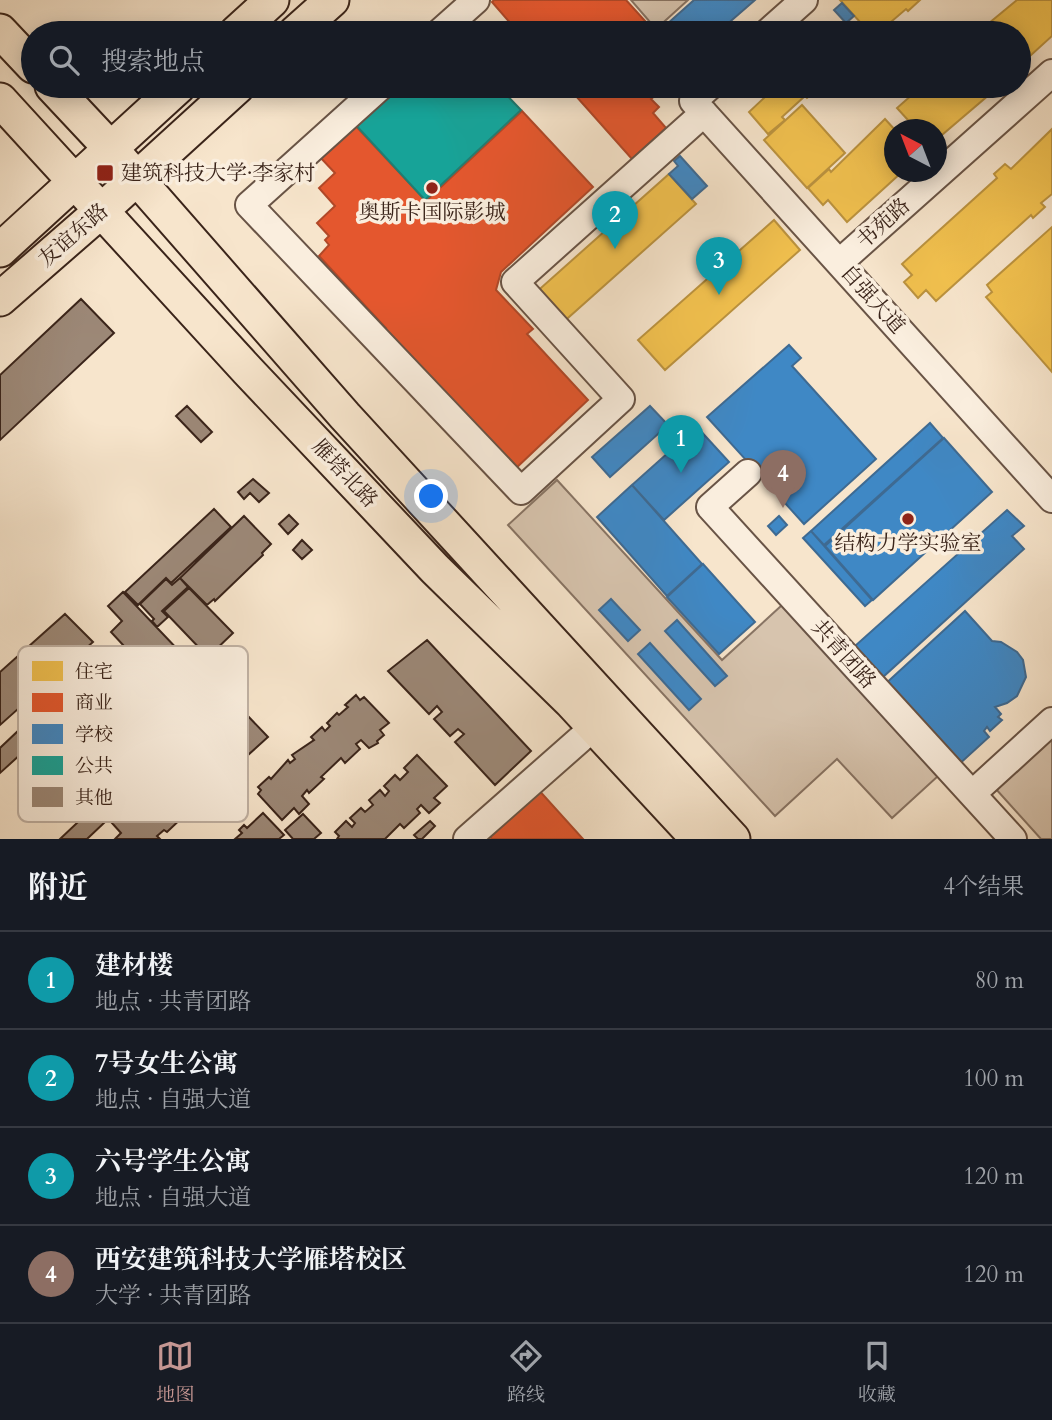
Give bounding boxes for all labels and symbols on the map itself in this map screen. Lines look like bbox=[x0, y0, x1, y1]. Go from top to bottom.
north arrow bbox=[884, 119, 947, 182]
place label: 建筑科技大学·李家村 bbox=[121, 159, 315, 188]
marker: 建筑科技大学·李家村 bbox=[95, 163, 115, 183]
marker: 奥斯卡国际影城 bbox=[424, 180, 440, 196]
pin: 2 bbox=[592, 191, 638, 249]
street label: 书苑路 bbox=[850, 192, 916, 255]
street label: 友谊东路 bbox=[32, 197, 115, 274]
place label: 奥斯卡国际影城 bbox=[359, 198, 506, 227]
pin: 3 bbox=[696, 237, 742, 295]
street label: 自强大道 bbox=[834, 258, 912, 340]
pin: 1 bbox=[658, 415, 704, 473]
street label: 雁塔北路 bbox=[305, 433, 384, 514]
pin: 4 bbox=[760, 450, 806, 508]
your location bbox=[414, 479, 448, 513]
marker: 结构力学实验室 bbox=[900, 511, 916, 527]
place label: 结构力学实验室 bbox=[835, 529, 982, 558]
street label: 共青团路 bbox=[805, 613, 883, 695]
legend bbox=[18, 646, 248, 822]
text: 住宅 bbox=[75, 659, 113, 685]
text: 商业 bbox=[75, 690, 113, 716]
text: 学校 bbox=[75, 722, 113, 748]
text: 公共 bbox=[75, 753, 113, 779]
text: 其他 bbox=[75, 785, 113, 811]

